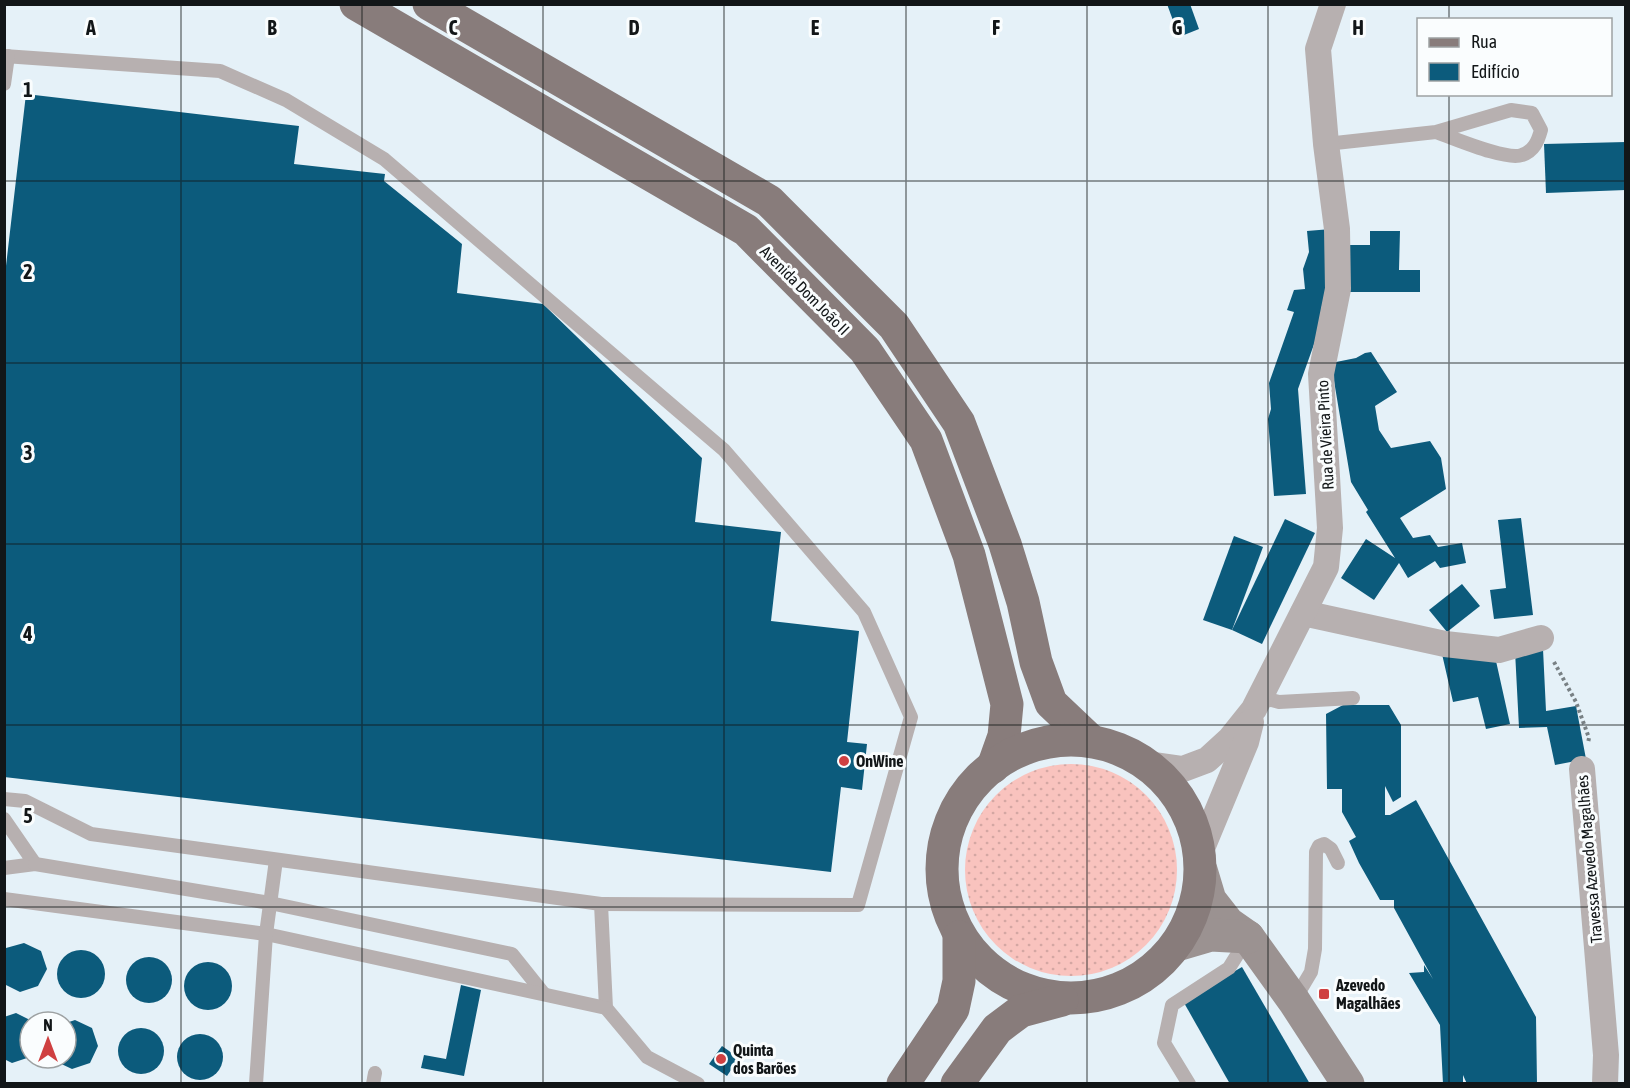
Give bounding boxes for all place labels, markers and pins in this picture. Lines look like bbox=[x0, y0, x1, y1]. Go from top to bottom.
place label: OnWine bbox=[856, 752, 903, 770]
marker: OnWine bbox=[837, 754, 851, 768]
place label: Azevedo Magalhães bbox=[1335, 976, 1401, 1012]
marker: Azevedo Magalhães bbox=[1317, 987, 1331, 1001]
place label: Quinta dos Barões bbox=[733, 1041, 796, 1077]
marker: Quinta dos Barões bbox=[714, 1052, 728, 1066]

